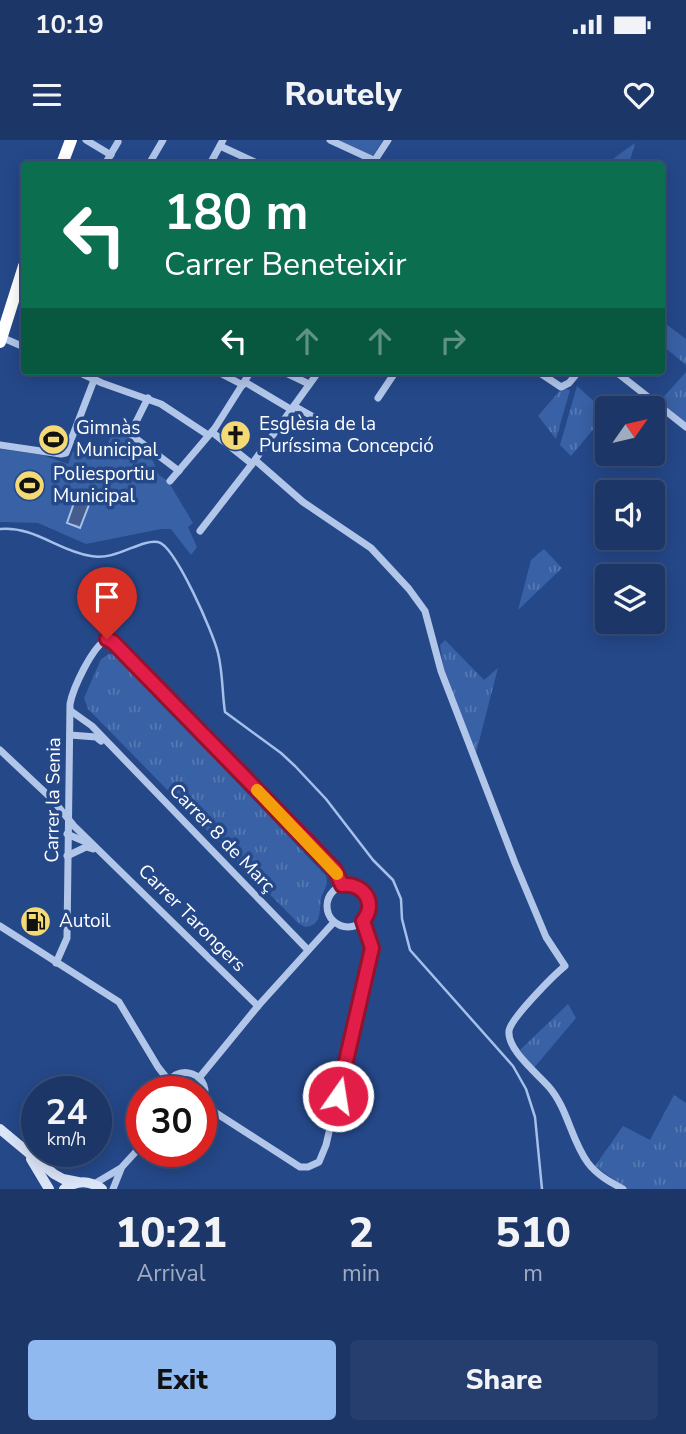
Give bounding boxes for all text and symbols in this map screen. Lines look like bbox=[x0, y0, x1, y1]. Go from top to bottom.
text: 10:19 bbox=[35, 7, 104, 42]
text: Routely bbox=[284, 73, 402, 116]
icon: menu bbox=[28, 76, 66, 114]
icon: heart bbox=[620, 76, 658, 114]
text: 180 m bbox=[164, 179, 308, 246]
icon: left bbox=[49, 189, 140, 280]
text: Carrer Beneteixir bbox=[164, 243, 406, 286]
icon: left bbox=[215, 322, 253, 360]
icon: ahead bbox=[288, 322, 326, 360]
icon: ahead bbox=[361, 322, 399, 360]
icon: right bbox=[434, 322, 472, 360]
north arrow bbox=[595, 396, 665, 466]
map controls bbox=[595, 396, 665, 634]
place label: Esglèsia de la Puríssima Concepció bbox=[259, 411, 434, 459]
place label: Gimnàs Municipal bbox=[76, 415, 158, 463]
church icon: Esglèsia de la Puríssima Concepció bbox=[219, 418, 253, 452]
sports icon: Gimnàs Municipal bbox=[36, 422, 70, 456]
place label: Poliesportiu Municipal bbox=[53, 461, 155, 509]
sports icon: Poliesportiu Municipal bbox=[13, 468, 47, 502]
button: sound bbox=[595, 480, 665, 550]
button: layers bbox=[595, 564, 665, 634]
pin bbox=[77, 567, 137, 639]
icon: arrive bbox=[88, 578, 126, 616]
street label: Carrer la Senia bbox=[39, 737, 67, 863]
street label: Carrer 8 de Març bbox=[163, 778, 281, 898]
street label: Carrer Tarongers bbox=[132, 858, 252, 978]
fuel station icon: Autoil bbox=[19, 904, 53, 938]
place label: Autoil bbox=[59, 908, 111, 934]
position arrow bbox=[301, 1059, 375, 1133]
speed limit sign: 30 bbox=[126, 1076, 217, 1167]
text: 24 bbox=[45, 1089, 88, 1136]
text: km/h bbox=[47, 1127, 86, 1151]
text: 10:21 bbox=[115, 1205, 227, 1262]
text: 2 bbox=[348, 1205, 374, 1262]
text: 510 bbox=[495, 1205, 571, 1262]
text: Arrival bbox=[136, 1258, 206, 1289]
text: min bbox=[342, 1258, 380, 1289]
text: m bbox=[523, 1258, 543, 1289]
button: Exit bbox=[28, 1340, 336, 1420]
button: Share bbox=[350, 1340, 658, 1420]

